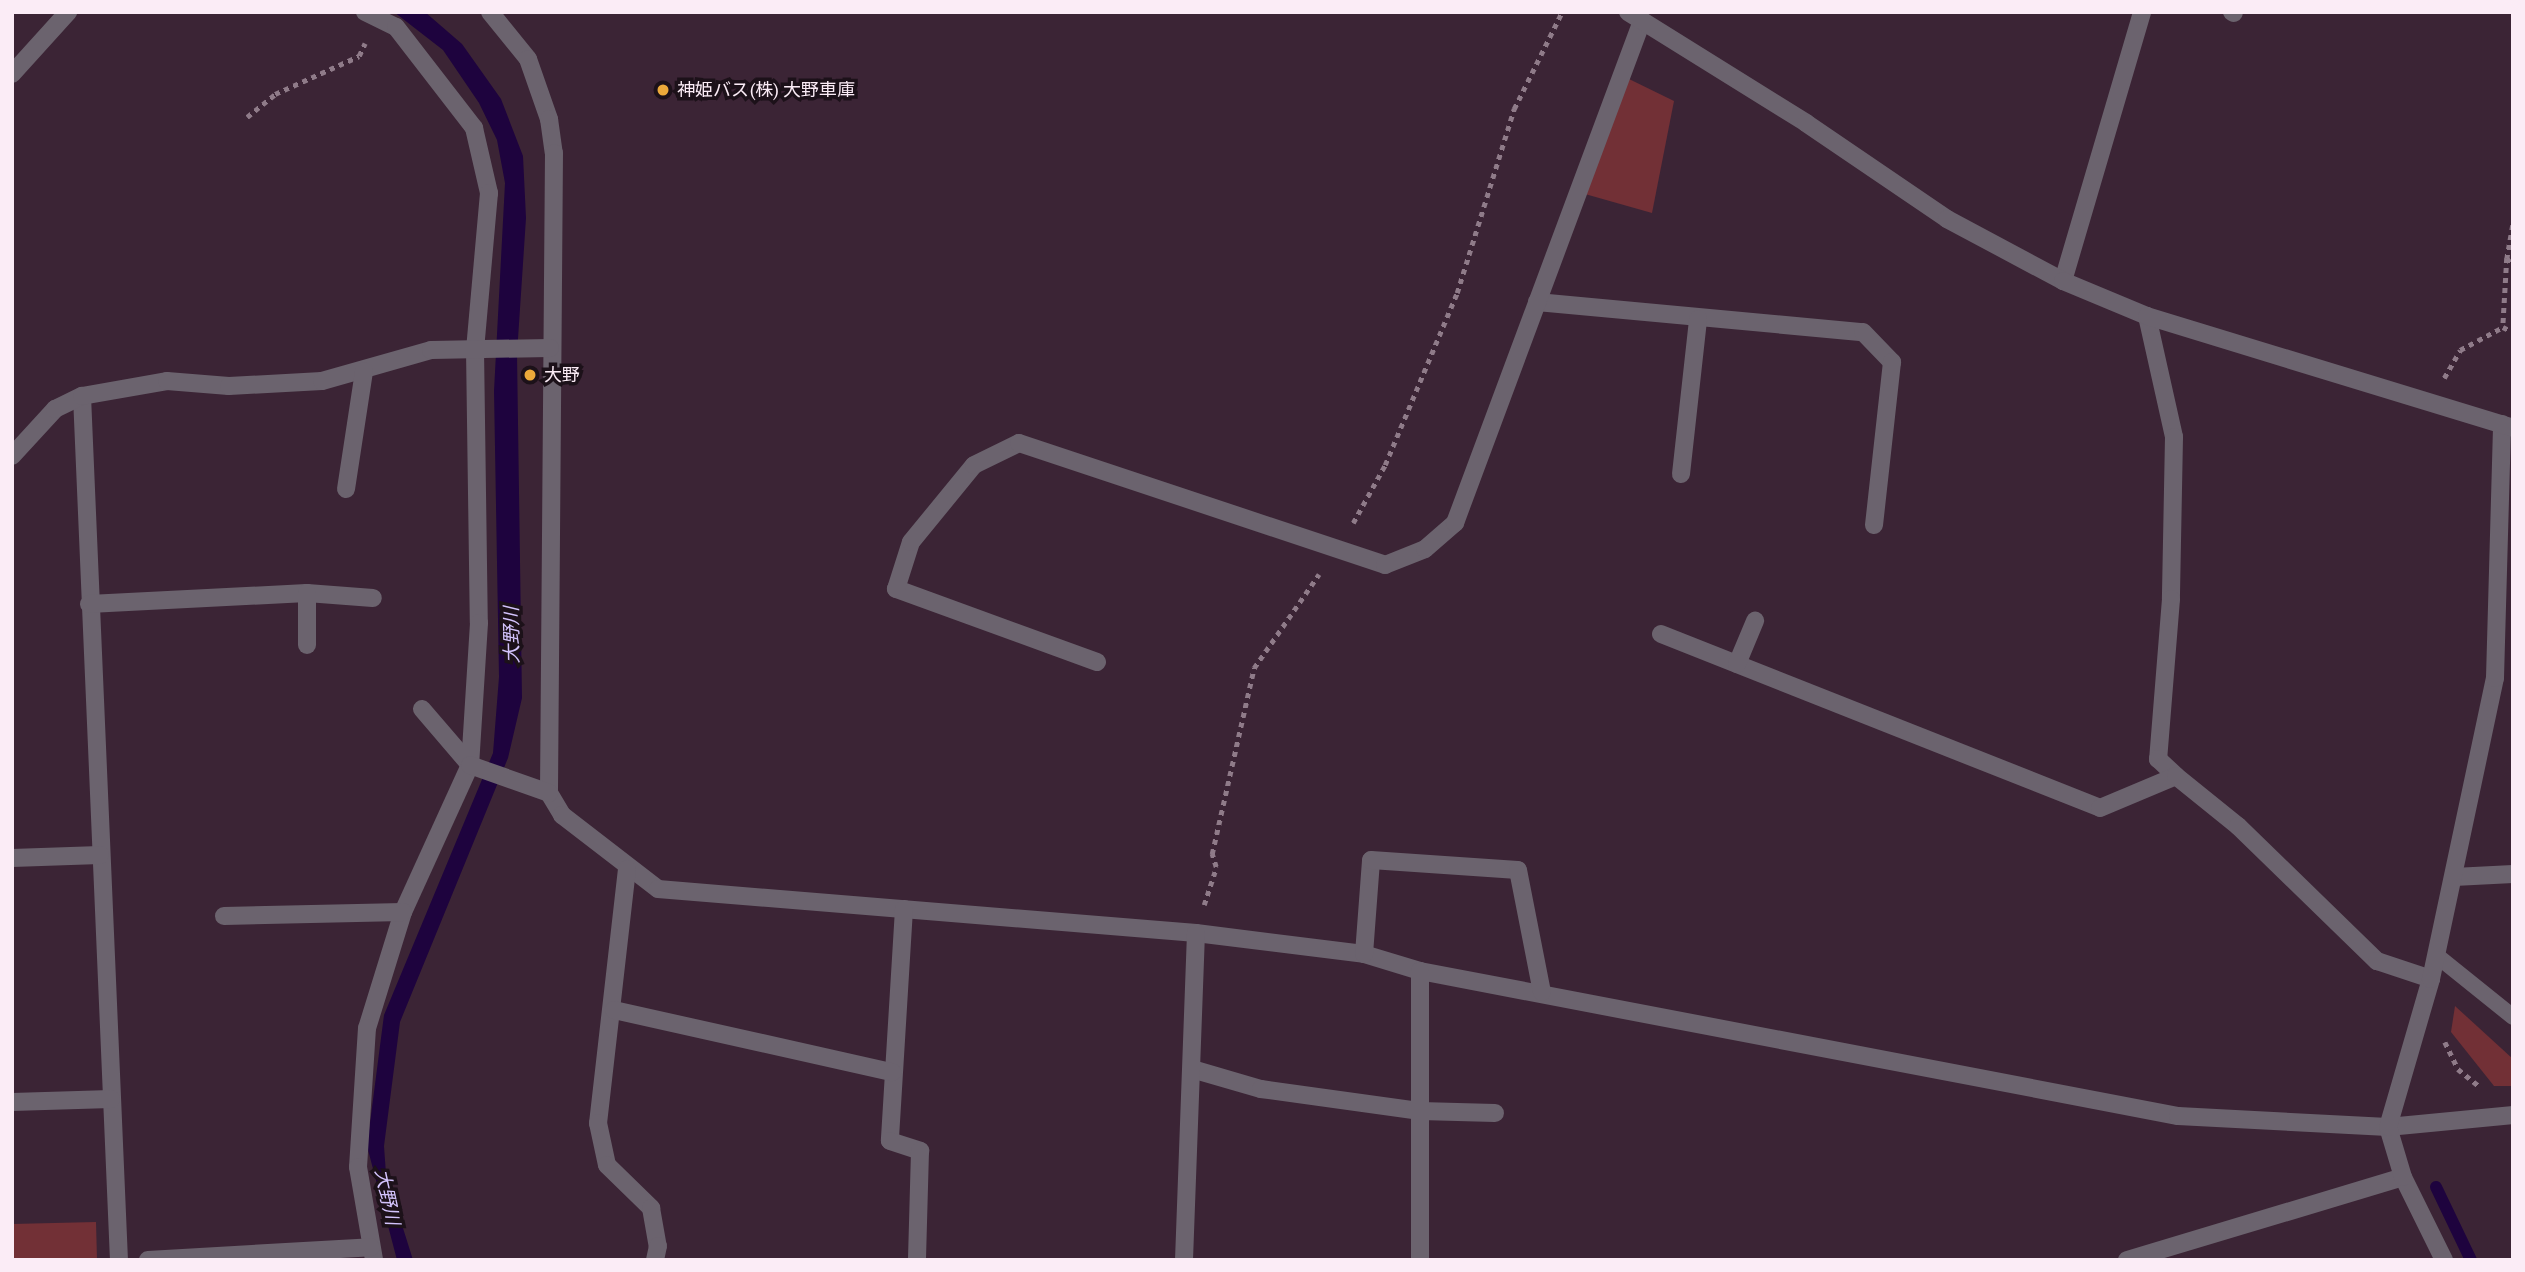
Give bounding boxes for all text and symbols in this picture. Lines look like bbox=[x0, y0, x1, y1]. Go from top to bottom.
place label: 神姫バス(株) 大野車庫 bbox=[677, 79, 855, 101]
marker: 神姫バス(株) 大野車庫 bbox=[655, 82, 671, 98]
place label: 大野 bbox=[544, 364, 580, 386]
marker: 大野 bbox=[522, 367, 538, 383]
water label: 大野川 bbox=[500, 606, 524, 664]
water label: 大野川 bbox=[370, 1167, 404, 1227]

